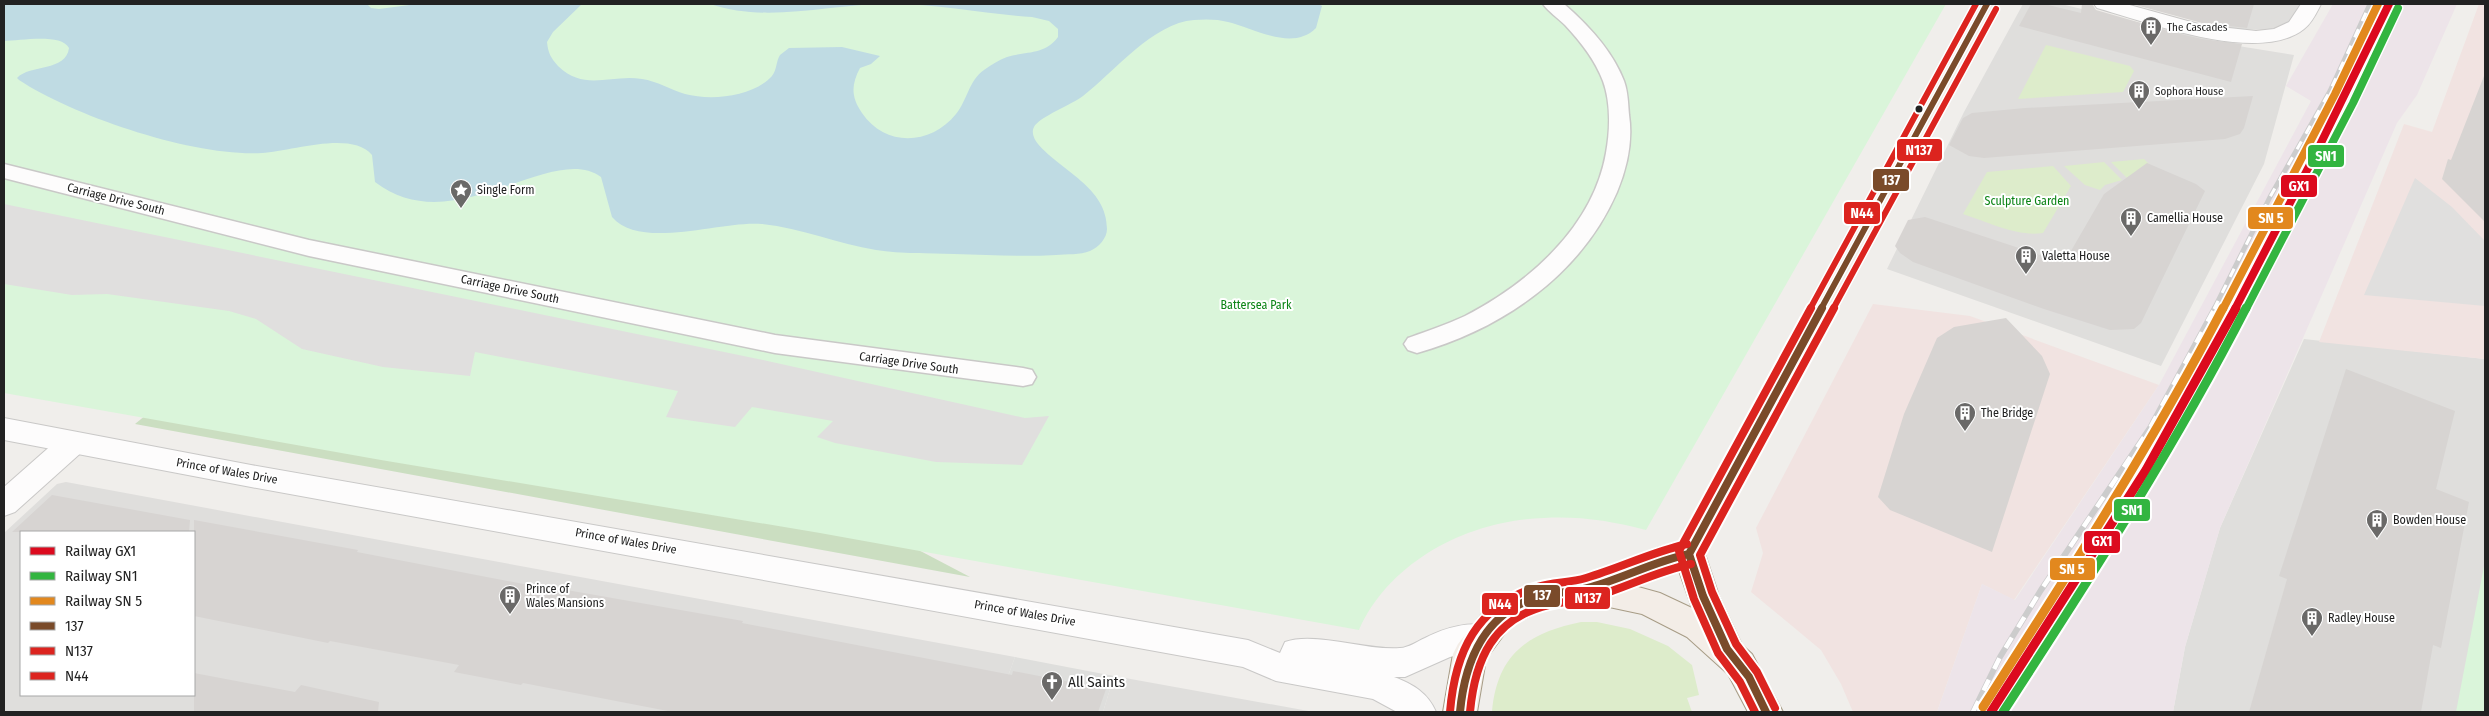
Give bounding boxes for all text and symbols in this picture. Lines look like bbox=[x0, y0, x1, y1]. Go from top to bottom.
building icon: The Cascades bbox=[2139, 15, 2163, 46]
place label: The Cascades bbox=[2167, 21, 2228, 34]
building icon: Sophora House bbox=[2127, 79, 2151, 110]
place label: Sophora House bbox=[2155, 85, 2224, 98]
unlabelled marker bbox=[1914, 104, 1924, 114]
line badge: N137 bbox=[1896, 138, 1943, 162]
text: N137 bbox=[1906, 142, 1932, 159]
line badge: SN1 bbox=[2307, 144, 2345, 168]
text: SN1 bbox=[2315, 148, 2337, 165]
line badge: 137 bbox=[1872, 168, 1910, 192]
text: 137 bbox=[1882, 172, 1900, 189]
line badge: GX1 bbox=[2280, 174, 2318, 198]
place icon: Single Form bbox=[449, 178, 473, 209]
text: GX1 bbox=[2289, 178, 2309, 195]
street label: Carriage Drive South bbox=[66, 180, 166, 218]
place label: Single Form bbox=[477, 183, 534, 197]
park label: Sculpture Garden bbox=[1985, 194, 2069, 208]
line badge: N44 bbox=[1843, 201, 1881, 225]
text: N44 bbox=[1851, 205, 1873, 222]
building icon: Camellia House bbox=[2119, 206, 2143, 237]
line badge: SN 5 bbox=[2247, 206, 2294, 230]
text: SN 5 bbox=[2258, 210, 2284, 227]
place label: Camellia House bbox=[2147, 211, 2223, 225]
building icon: Valetta House bbox=[2014, 244, 2038, 275]
place label: Valetta House bbox=[2042, 249, 2110, 263]
street label: Carriage Drive South bbox=[460, 272, 560, 306]
park label: Battersea Park bbox=[1220, 298, 1292, 312]
street label: Carriage Drive South bbox=[858, 349, 960, 377]
building icon: The Bridge bbox=[1953, 401, 1977, 432]
place label: The Bridge bbox=[1981, 406, 2033, 420]
street label: Prince of Wales Drive bbox=[175, 455, 279, 487]
line badge: SN1 bbox=[2113, 498, 2151, 522]
text: SN1 bbox=[2121, 502, 2143, 519]
building icon: Bowden House bbox=[2365, 508, 2389, 539]
place label: Bowden House bbox=[2393, 513, 2466, 527]
street label: Prince of Wales Drive bbox=[574, 525, 678, 557]
line badge: GX1 bbox=[2083, 530, 2121, 554]
legend bbox=[20, 531, 195, 696]
text: GX1 bbox=[2092, 533, 2112, 550]
text: Railway GX1 bbox=[65, 542, 136, 560]
line badge: SN 5 bbox=[2049, 557, 2096, 581]
text: SN 5 bbox=[2059, 561, 2085, 578]
text: Railway SN1 bbox=[65, 567, 137, 585]
place label: Prince of Wales Mansions bbox=[526, 582, 604, 610]
building icon: Prince of Wales Mansions bbox=[498, 584, 522, 615]
line badge: 137 bbox=[1523, 584, 1561, 608]
line badge: N137 bbox=[1564, 586, 1611, 610]
text: 137 bbox=[1533, 587, 1551, 604]
text: N137 bbox=[1575, 590, 1601, 607]
text: Railway SN 5 bbox=[65, 592, 142, 610]
line badge: N44 bbox=[1481, 592, 1519, 616]
text: N44 bbox=[1489, 596, 1511, 613]
street label: Prince of Wales Drive bbox=[973, 597, 1077, 629]
building icon: Radley House bbox=[2300, 606, 2324, 637]
place label: Radley House bbox=[2328, 611, 2395, 625]
text: 137 bbox=[65, 617, 84, 635]
text: N137 bbox=[65, 642, 93, 660]
text: N44 bbox=[65, 667, 89, 685]
church icon: All Saints bbox=[1040, 670, 1064, 701]
place label: All Saints bbox=[1068, 673, 1125, 691]

